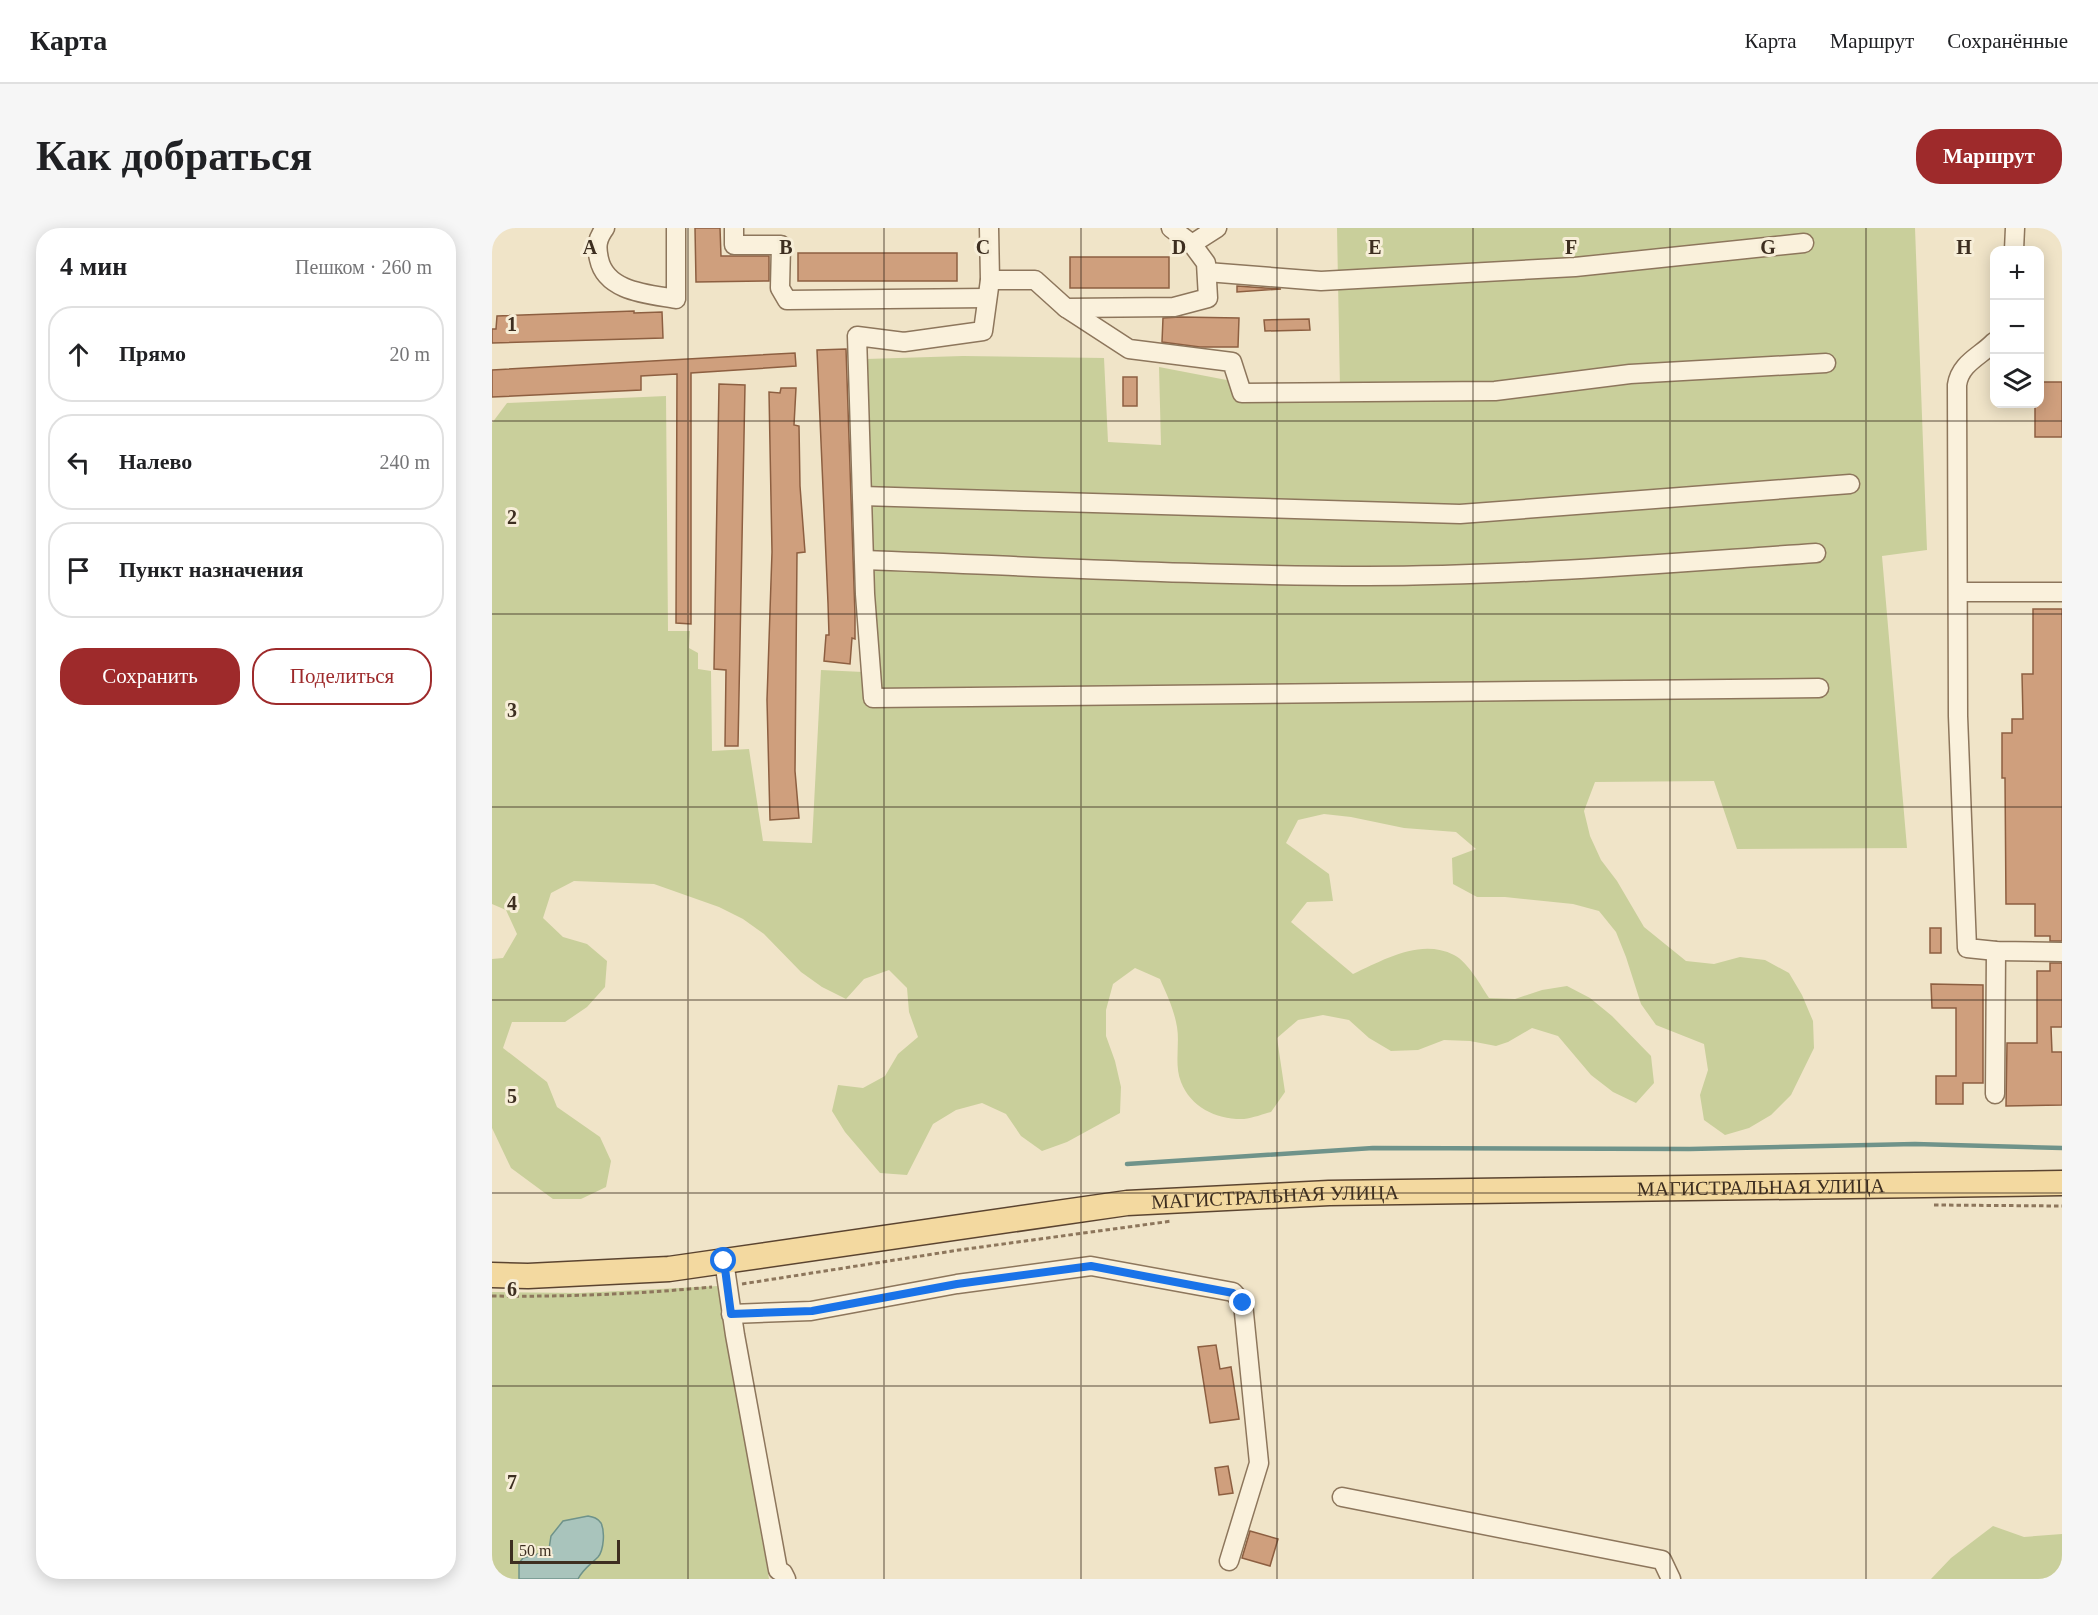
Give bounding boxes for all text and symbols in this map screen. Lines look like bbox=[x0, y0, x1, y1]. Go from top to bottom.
text: Карта bbox=[30, 25, 107, 56]
text: Карта bbox=[1745, 29, 1797, 53]
text: Маршрут bbox=[1830, 29, 1914, 53]
text: Сохранённые bbox=[1947, 29, 2068, 53]
button: Маршрут bbox=[1916, 129, 2062, 184]
text: Как добраться bbox=[36, 133, 312, 179]
text: A bbox=[583, 236, 598, 258]
text: B bbox=[779, 236, 793, 258]
text: C bbox=[976, 236, 990, 258]
text: D bbox=[1172, 236, 1186, 258]
text: E bbox=[1368, 236, 1382, 258]
text: F bbox=[1565, 236, 1577, 258]
text: G bbox=[1760, 236, 1776, 258]
text: H bbox=[1956, 236, 1972, 258]
map controls bbox=[1990, 246, 2044, 408]
button: + bbox=[1990, 246, 2044, 300]
text: 4 мин bbox=[60, 252, 127, 281]
text: Пешком · 260 m bbox=[295, 256, 432, 278]
button: − bbox=[1990, 300, 2044, 354]
text: 1 bbox=[507, 313, 517, 335]
icon: ahead bbox=[62, 338, 95, 371]
text: Прямо bbox=[119, 341, 186, 366]
text: 20 m bbox=[389, 343, 430, 365]
button: layers bbox=[1990, 354, 2044, 408]
icon: left bbox=[62, 446, 95, 479]
text: Налево bbox=[119, 449, 192, 474]
text: 240 m bbox=[379, 451, 430, 473]
text: 2 bbox=[507, 506, 517, 528]
icon: arrive bbox=[62, 554, 95, 587]
text: Пункт назначения bbox=[119, 557, 304, 582]
button: Сохранить bbox=[60, 648, 240, 705]
button: Поделиться bbox=[252, 648, 432, 705]
text: 3 bbox=[507, 699, 517, 721]
text: 4 bbox=[507, 892, 517, 914]
text: 5 bbox=[507, 1085, 517, 1107]
street label: МАГИСТРАЛЬНАЯ УЛИЦА bbox=[1637, 1174, 1885, 1200]
street label: МАГИСТРАЛЬНАЯ УЛИЦА bbox=[1151, 1181, 1400, 1213]
route start bbox=[710, 1247, 736, 1273]
text: 6 bbox=[507, 1278, 517, 1300]
route end bbox=[1229, 1289, 1255, 1315]
text: 7 bbox=[507, 1471, 517, 1493]
scale bar bbox=[510, 1537, 620, 1564]
text: 50 m bbox=[519, 1542, 551, 1559]

